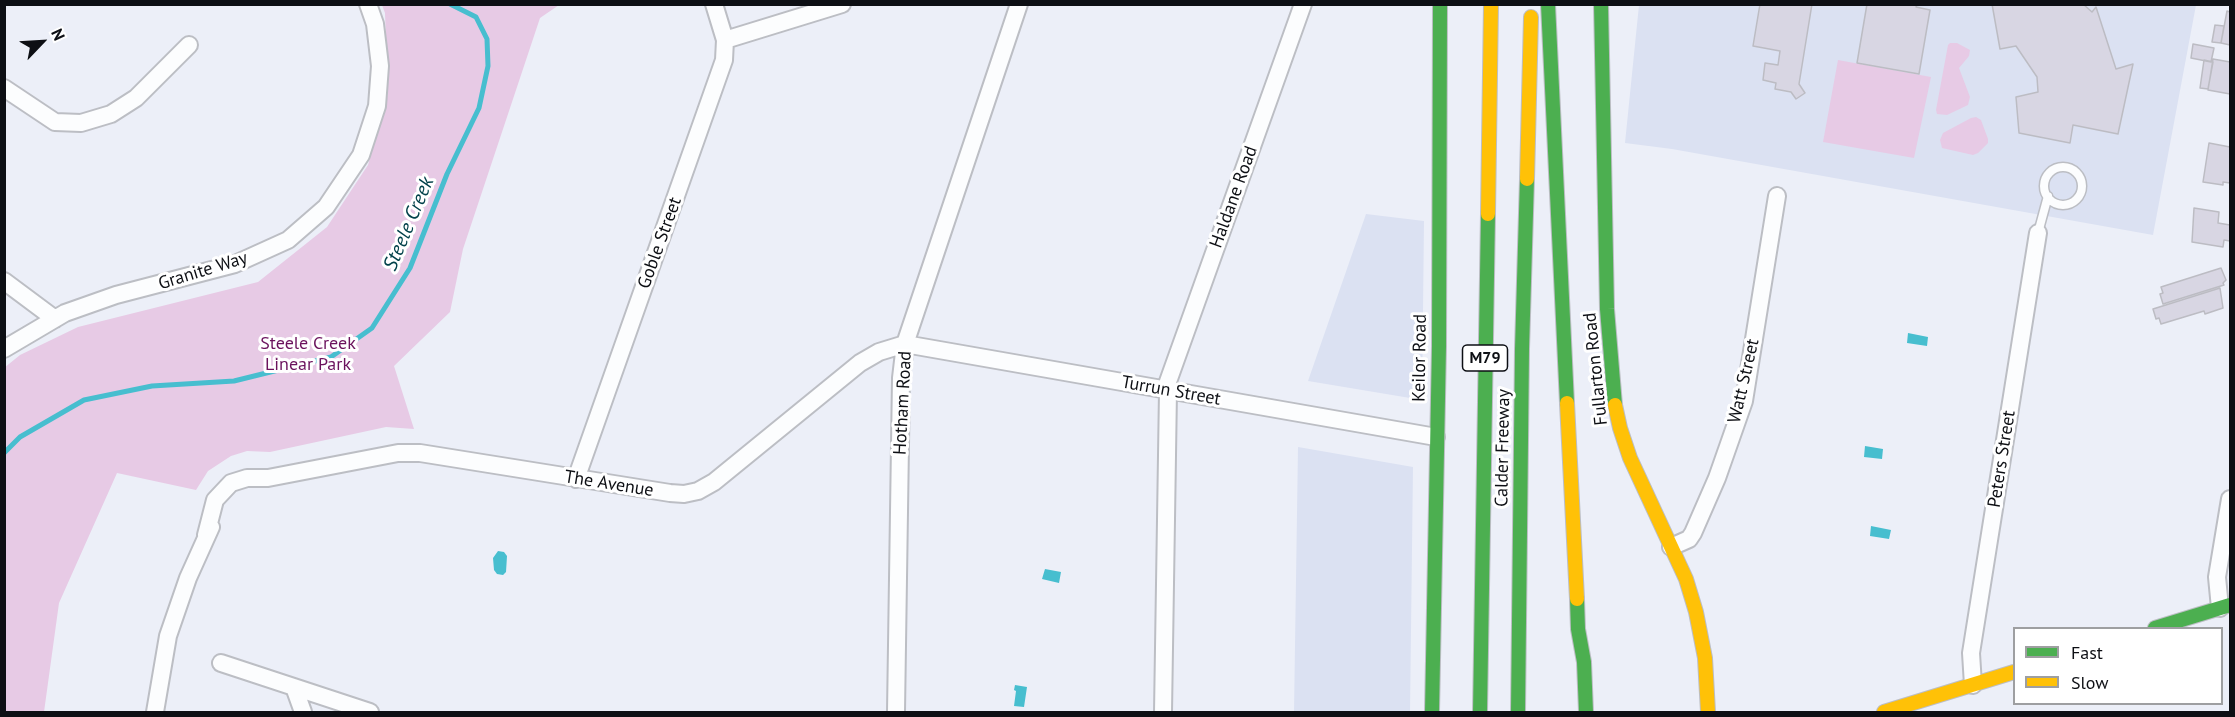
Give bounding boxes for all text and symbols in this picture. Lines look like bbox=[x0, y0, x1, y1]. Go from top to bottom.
north arrow bbox=[12, 12, 72, 72]
text: N bbox=[47, 25, 70, 43]
street label: Haldane Road bbox=[1206, 143, 1262, 251]
water label: Steele Creek bbox=[379, 174, 439, 274]
street label: Goble Street bbox=[634, 194, 686, 292]
street label: Granite Way bbox=[156, 247, 250, 295]
street label: Fullarton Road bbox=[1579, 311, 1613, 427]
street label: Keilor Road bbox=[1408, 314, 1432, 402]
park label: Steele Creek Linear Park bbox=[260, 333, 356, 376]
street label: Watt Street bbox=[1724, 337, 1764, 425]
road number: M79 bbox=[1462, 345, 1508, 371]
street label: Hotham Road bbox=[889, 350, 917, 456]
street label: Turrun Street bbox=[1120, 372, 1222, 410]
street label: Calder Freeway bbox=[1491, 389, 1515, 507]
street label: Peters Street bbox=[1984, 409, 2020, 509]
street label: The Avenue bbox=[563, 466, 655, 502]
legend bbox=[2013, 627, 2223, 705]
text: Fast bbox=[2071, 641, 2103, 664]
text: Slow bbox=[2071, 671, 2109, 694]

